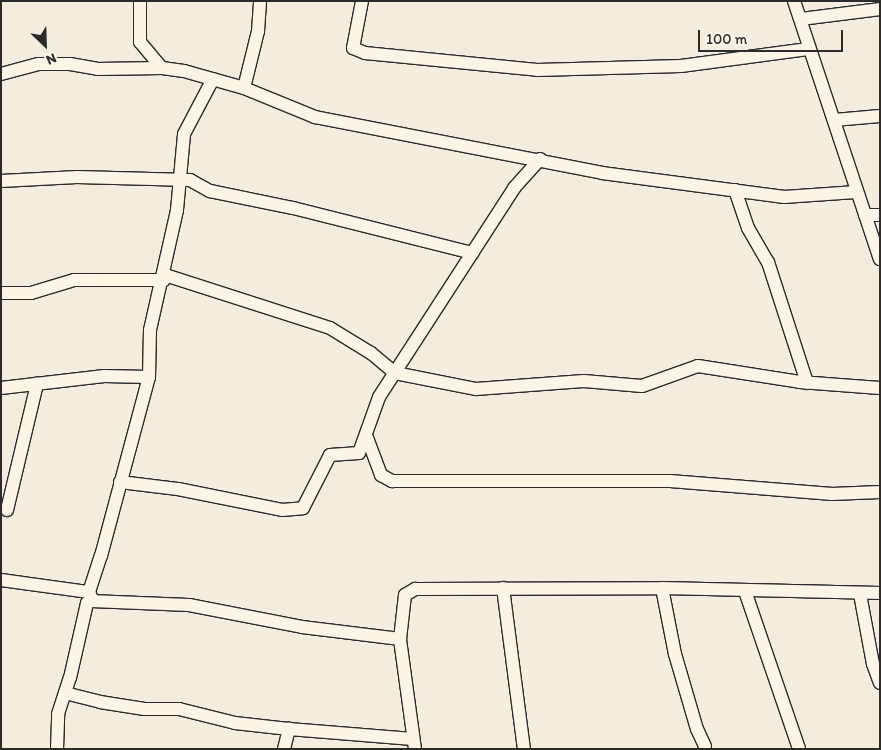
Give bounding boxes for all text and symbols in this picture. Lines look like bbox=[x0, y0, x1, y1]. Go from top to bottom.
north arrow bbox=[20, 20, 70, 70]
scale bar bbox=[701, 20, 846, 52]
text: 100 m bbox=[706, 30, 747, 48]
text: N bbox=[44, 49, 59, 69]

